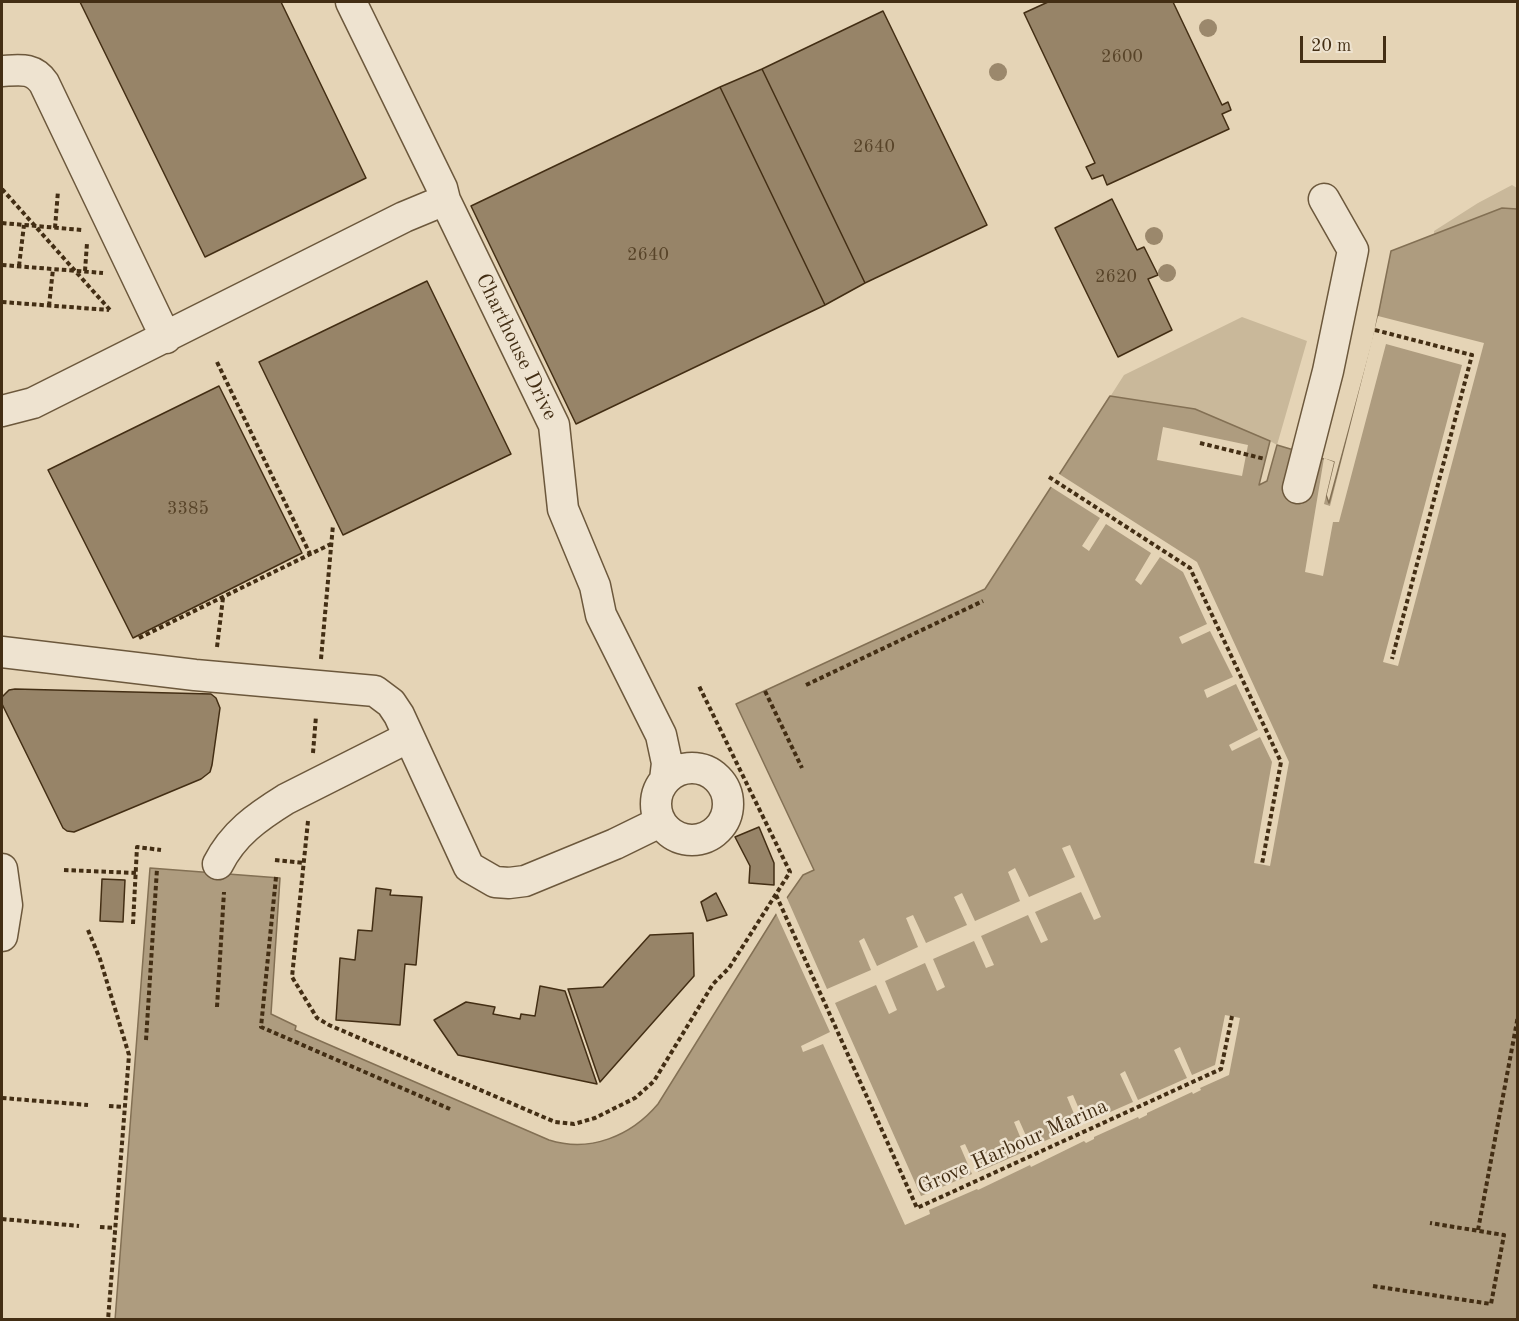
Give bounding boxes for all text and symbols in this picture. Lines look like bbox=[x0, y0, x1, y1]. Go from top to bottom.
scale bar bbox=[1303, 24, 1388, 62]
text: 20 m bbox=[1311, 37, 1351, 55]
house number: 2600 bbox=[1101, 46, 1143, 68]
house number: 2640 bbox=[853, 136, 895, 158]
house number: 2640 bbox=[627, 244, 669, 266]
house number: 2620 bbox=[1095, 266, 1137, 288]
street label: Charthouse Drive bbox=[470, 270, 562, 424]
house number: 3385 bbox=[167, 498, 209, 520]
street label: Grove Harbour Marina bbox=[914, 1094, 1112, 1200]

